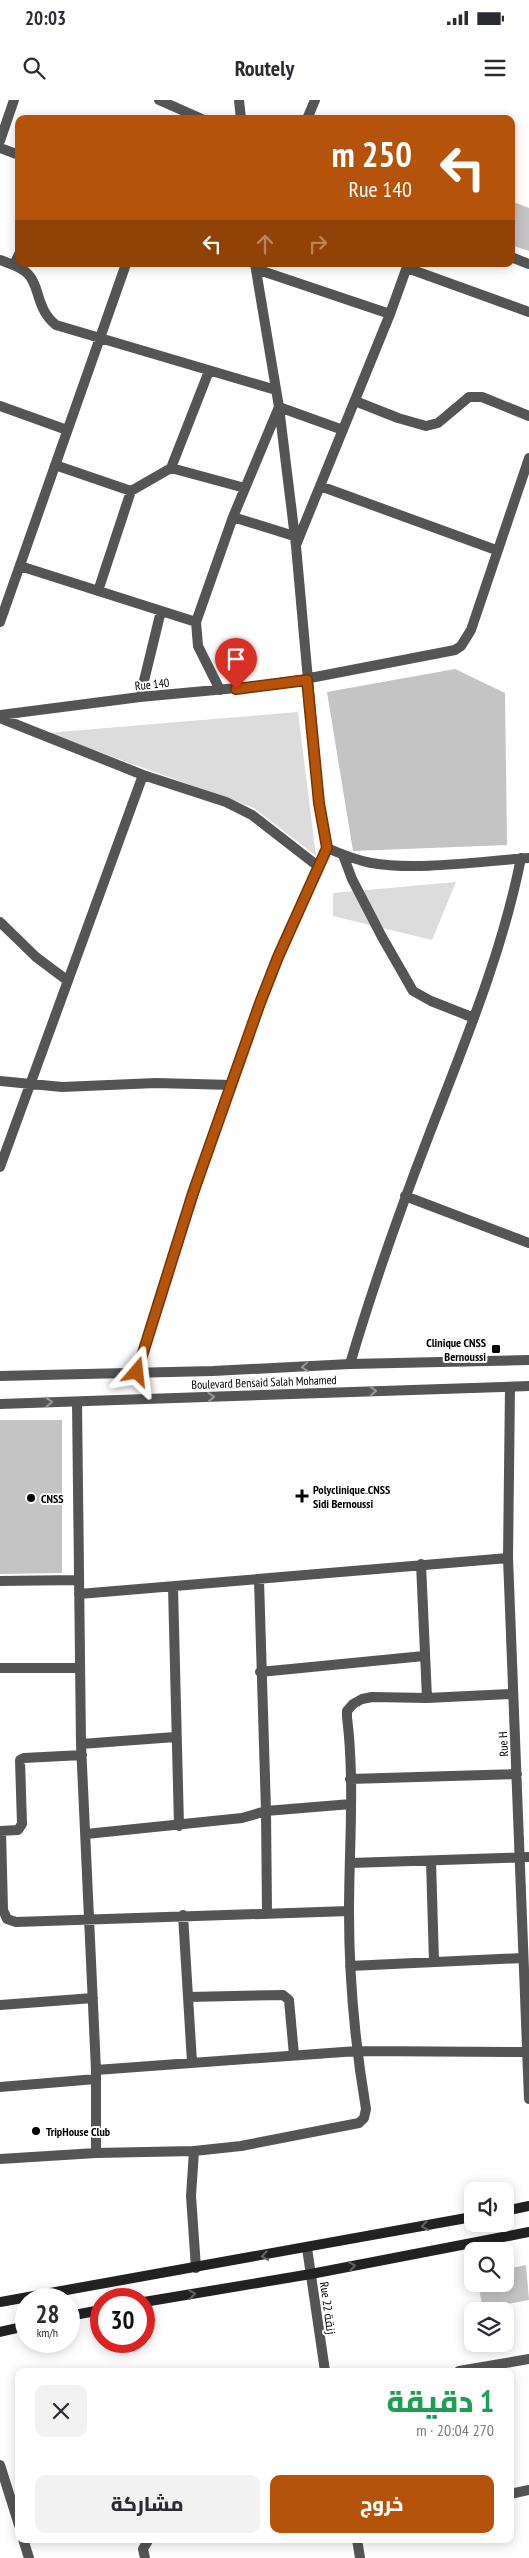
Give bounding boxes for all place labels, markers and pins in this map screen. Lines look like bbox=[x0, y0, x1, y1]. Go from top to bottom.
pin bbox=[215, 638, 257, 689]
place label: Clinique CNSS Bernoussi bbox=[426, 1335, 486, 1364]
marker: Clinique CNSS Bernoussi bbox=[490, 1343, 502, 1355]
place label: Polyclinique ِCNSS Sidi Bernoussi bbox=[313, 1482, 390, 1511]
marker: Polyclinique ِCNSS Sidi Bernoussi bbox=[295, 1489, 309, 1503]
place label: CNSS bbox=[41, 1491, 64, 1506]
marker: CNSS bbox=[25, 1492, 37, 1504]
place label: TripHouse Club bbox=[46, 2124, 111, 2139]
marker: TripHouse Club bbox=[30, 2125, 42, 2137]

